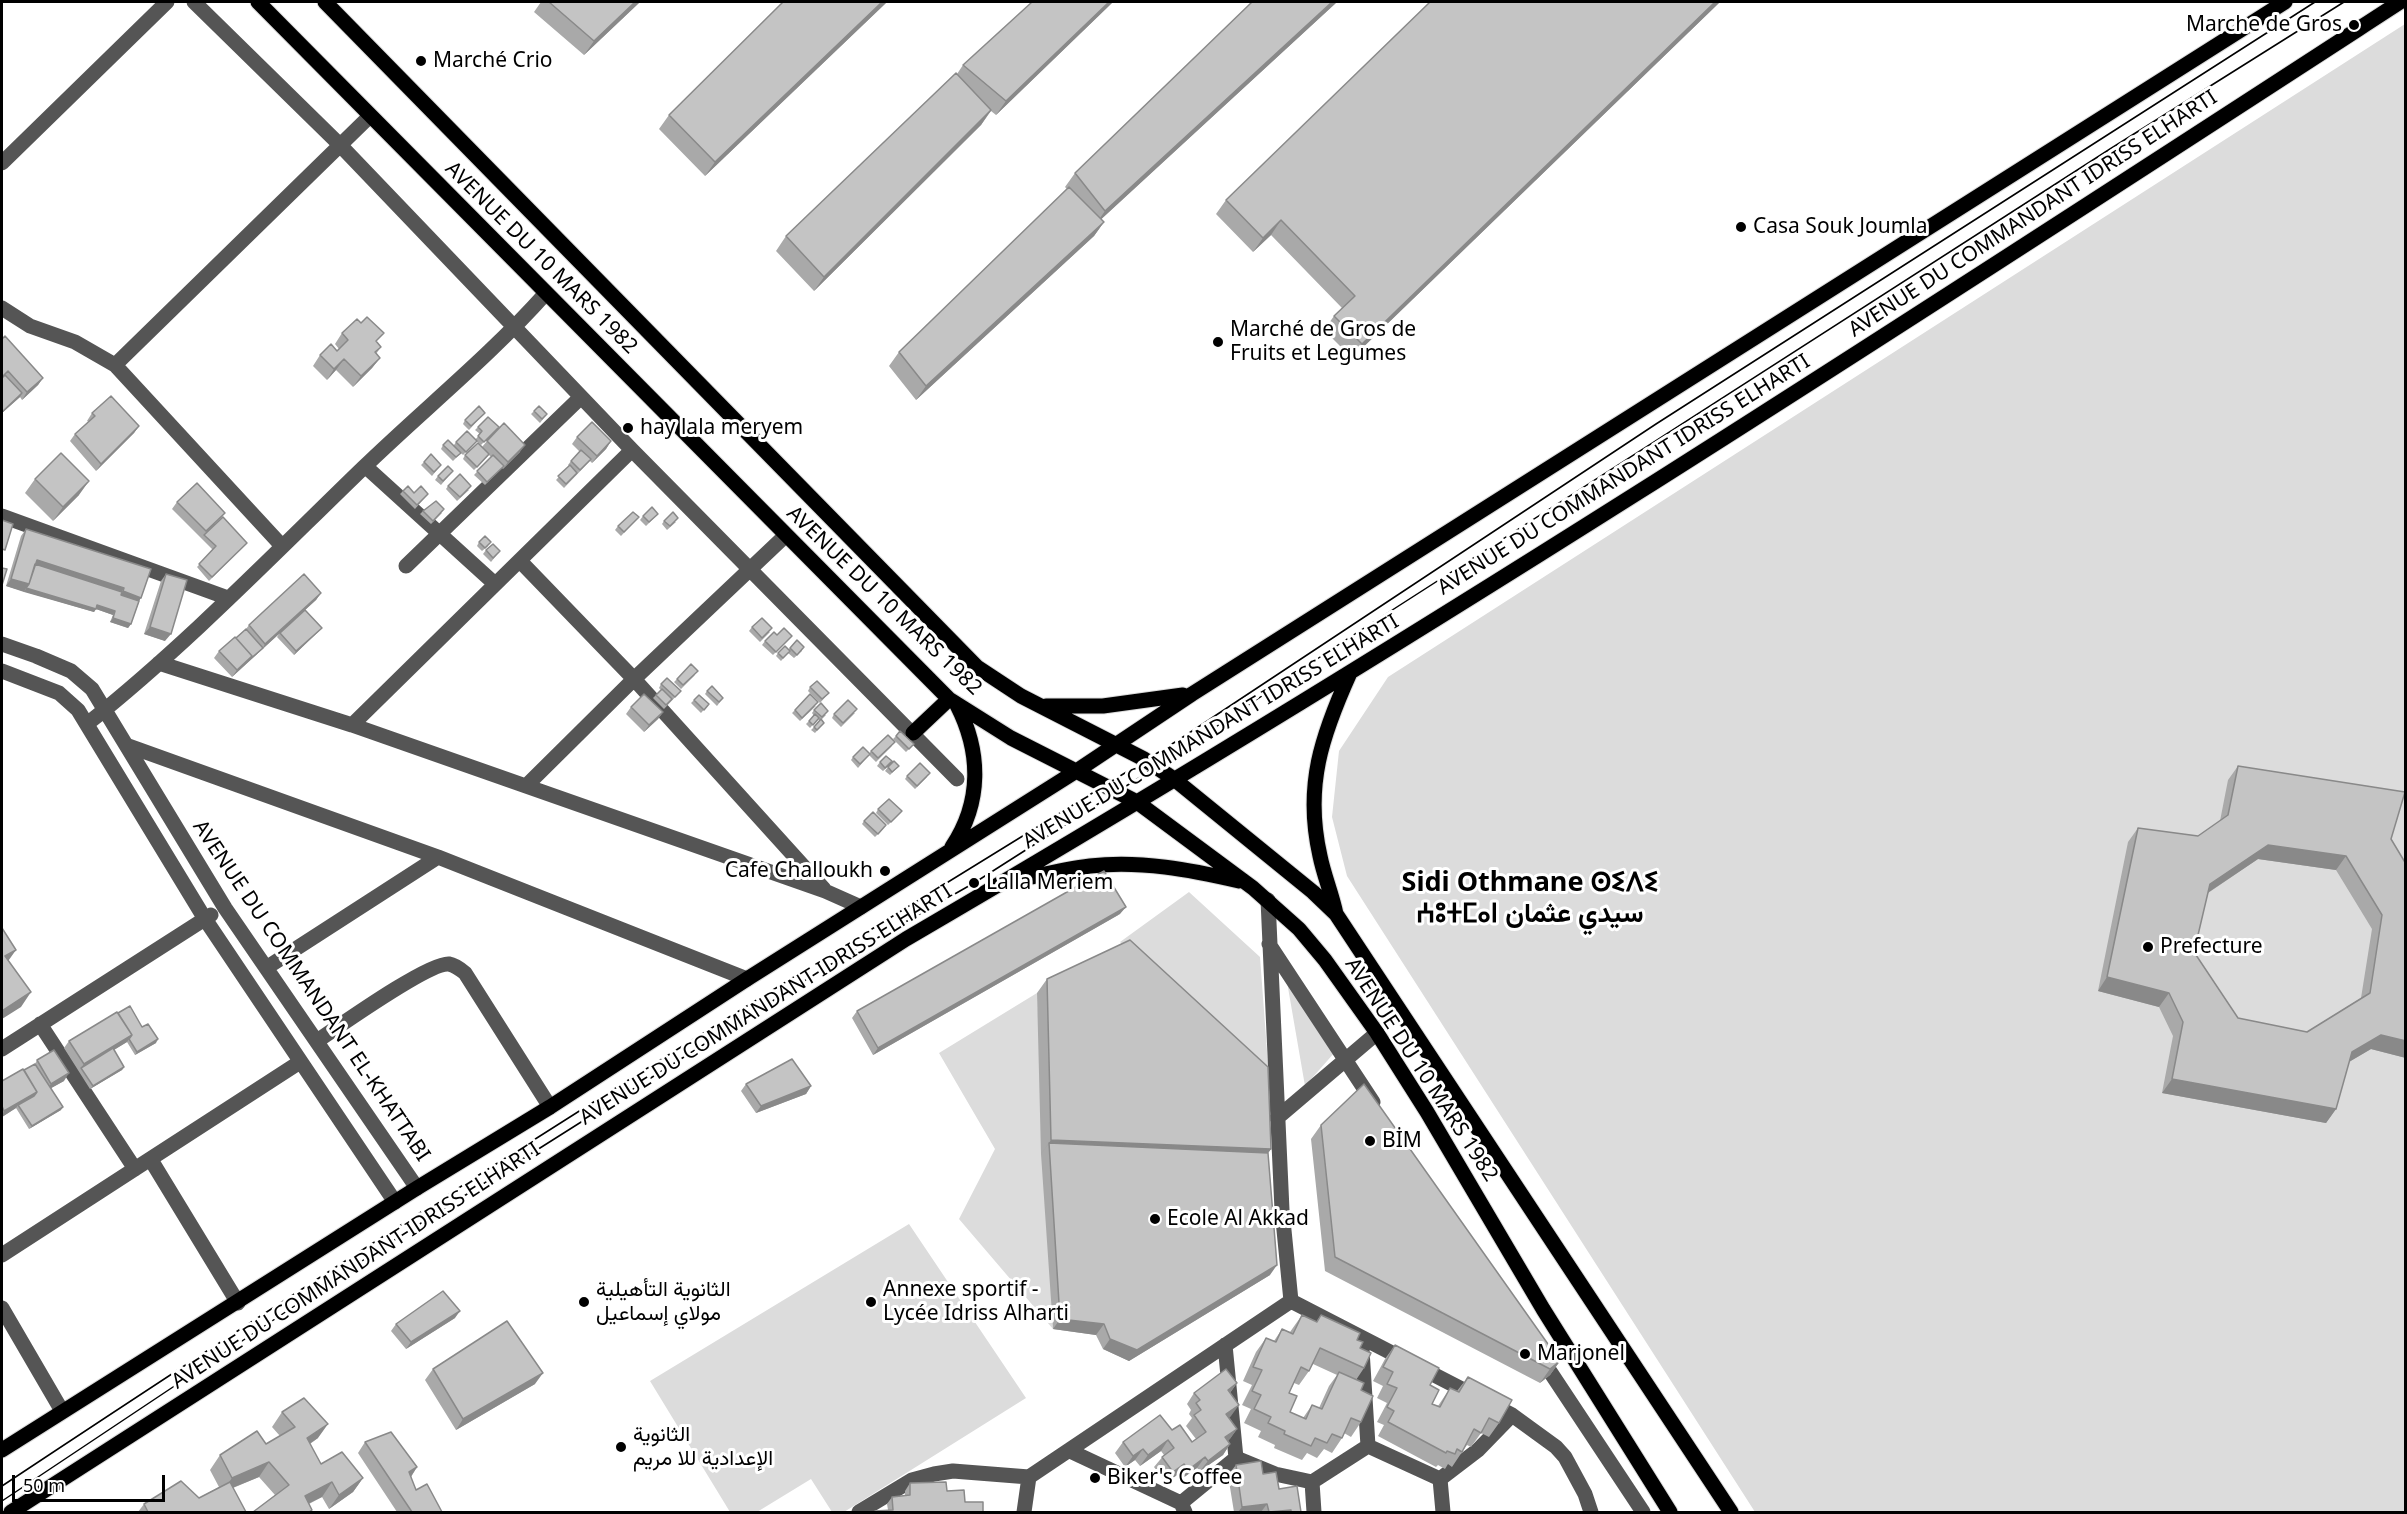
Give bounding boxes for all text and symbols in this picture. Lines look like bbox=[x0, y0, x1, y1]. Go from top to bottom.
place label: Marche de Gros bbox=[2186, 12, 2342, 38]
marker: Marche de Gros bbox=[2347, 18, 2361, 32]
place label: Marché Crio bbox=[433, 48, 553, 74]
marker: Marché Crio bbox=[414, 54, 428, 68]
street label: AVENUE DU COMMANDANT IDRISS ELHARTI bbox=[1844, 85, 2222, 343]
street label: AVENUE DU 10 MARS 1982 bbox=[440, 157, 642, 359]
place label: Casa Souk Joumla bbox=[1753, 214, 1927, 240]
marker: Casa Souk Joumla bbox=[1734, 220, 1748, 234]
place label: Marché de Gros de Fruits et Legumes bbox=[1230, 317, 1416, 367]
marker: Marché de Gros de Fruits et Legumes bbox=[1211, 335, 1225, 349]
street label: AVENUE DU COMMANDANT IDRISS ELHARTI bbox=[1433, 349, 1815, 601]
place label: hay lala meryem bbox=[640, 415, 803, 441]
marker: hay lala meryem bbox=[621, 421, 635, 435]
street label: AVENUE DU 10 MARS 1982 bbox=[781, 501, 987, 701]
street label: AVENUE DU COMMANDANT IDRISS ELHARTI bbox=[1018, 609, 1404, 855]
street label: AVENUE DU COMMANDANT EL-KHATTABI bbox=[187, 816, 435, 1166]
place label: Cafe Challoukh bbox=[725, 858, 873, 884]
marker: Cafe Challoukh bbox=[878, 864, 892, 878]
district label: Sidi Othmane ⵙⵉⴷⵉ ⵄⵓⵜⵎⴰⵏ سيدي عثمان bbox=[1402, 867, 1658, 930]
place label: Lalla Meriem bbox=[986, 870, 1113, 896]
marker: Lalla Meriem bbox=[967, 876, 981, 890]
street label: AVENUE DU COMMANDANT IDRISS ELHARTI bbox=[575, 879, 957, 1131]
place label: Prefecture bbox=[2160, 934, 2263, 960]
marker: Prefecture bbox=[2141, 940, 2155, 954]
street label: AVENUE DU 10 MARS 1982 bbox=[1339, 953, 1503, 1187]
place label: BİM bbox=[1382, 1128, 1422, 1154]
marker: BİM bbox=[1363, 1134, 1377, 1148]
street label: AVENUE DU COMMANDANT IDRISS ELHARTI bbox=[167, 1137, 545, 1395]
place label: Ecole Al Akkad bbox=[1167, 1206, 1309, 1232]
marker: Ecole Al Akkad bbox=[1148, 1212, 1162, 1226]
place label: الثانوية التأهيلية مولاي إسماعيل bbox=[596, 1277, 731, 1327]
place label: Annexe sportif - Lycée Idriss Alharti bbox=[883, 1277, 1069, 1327]
marker: الثانوية التأهيلية مولاي إسماعيل bbox=[577, 1295, 591, 1309]
marker: Annexe sportif - Lycée Idriss Alharti bbox=[864, 1295, 878, 1309]
place label: Marjonel bbox=[1537, 1341, 1625, 1367]
marker: Marjonel bbox=[1518, 1347, 1532, 1361]
place label: الثانوية الإعدادية للا مريم bbox=[633, 1422, 773, 1472]
marker: الثانوية الإعدادية للا مريم bbox=[614, 1440, 628, 1454]
scale bar bbox=[15, 1463, 168, 1501]
place label: Biker's Coffee bbox=[1107, 1465, 1242, 1491]
marker: Biker's Coffee bbox=[1088, 1471, 1102, 1485]
text: 50 m bbox=[23, 1473, 65, 1497]

